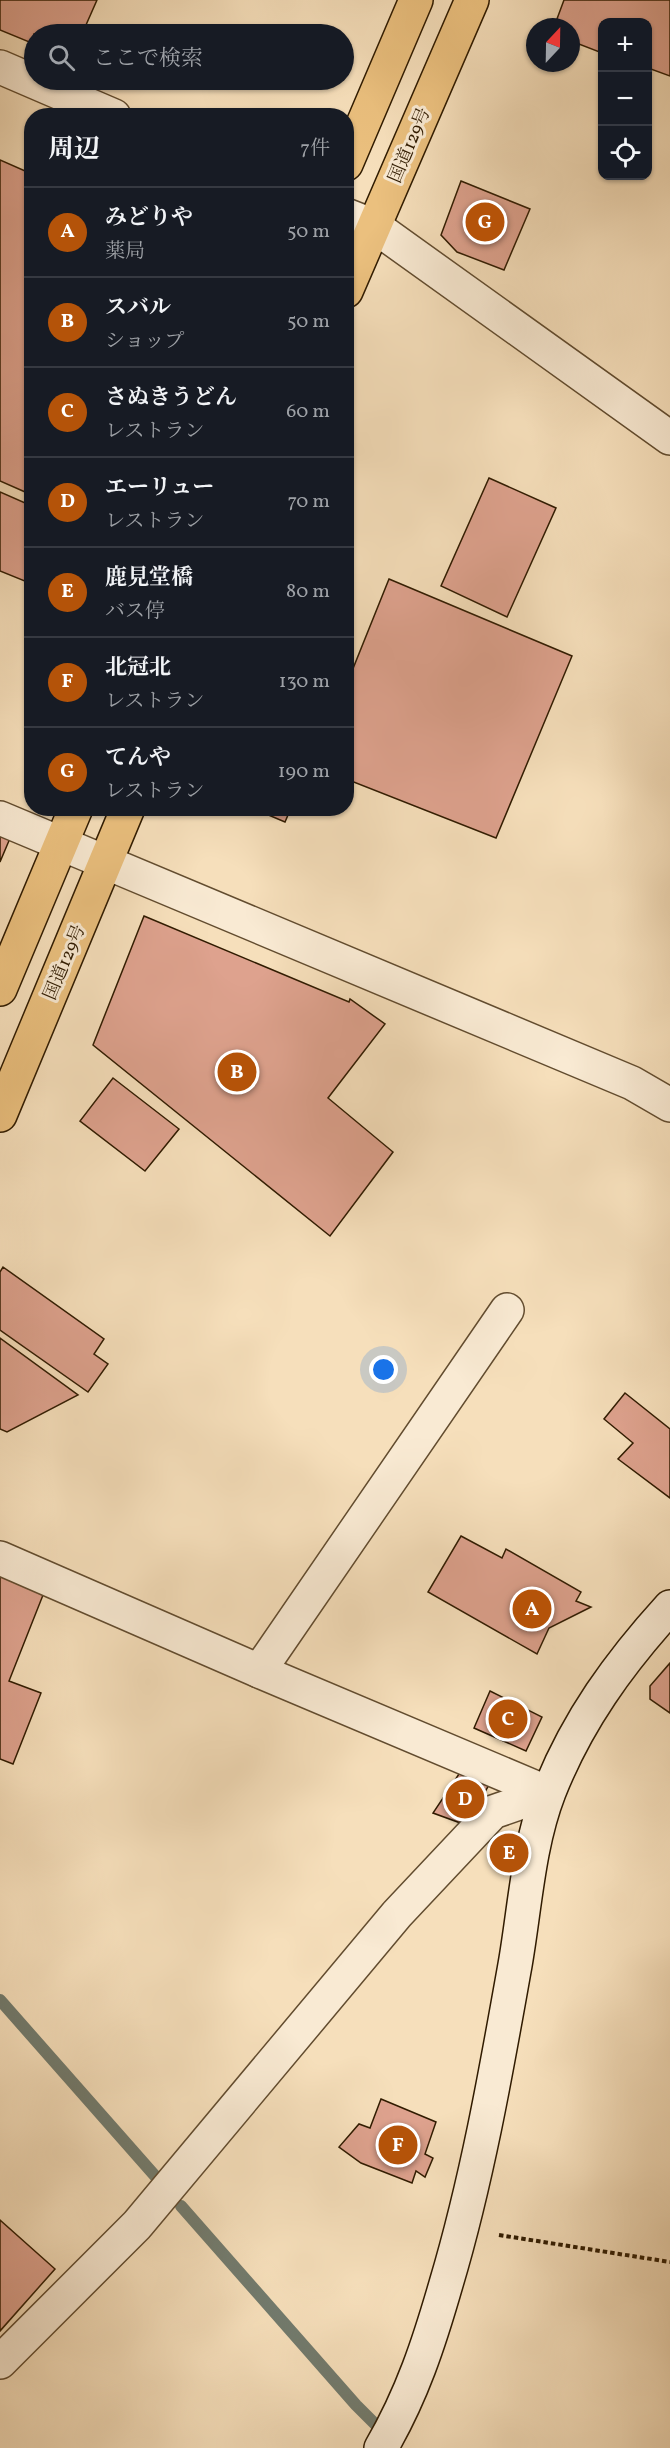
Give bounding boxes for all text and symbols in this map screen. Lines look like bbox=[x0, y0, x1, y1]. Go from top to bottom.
north arrow bbox=[526, 18, 580, 72]
map controls bbox=[598, 18, 652, 180]
button: + bbox=[598, 18, 652, 72]
search box bbox=[24, 24, 354, 90]
icon: search bbox=[45, 41, 78, 74]
text: ここで検索 bbox=[93, 44, 203, 75]
button: − bbox=[598, 72, 652, 126]
street label: 国道129号 bbox=[383, 104, 437, 187]
button: locate bbox=[598, 126, 652, 180]
text: 周辺 bbox=[48, 132, 100, 168]
text: 7件 bbox=[300, 135, 330, 163]
pin: G bbox=[466, 200, 504, 244]
text: みどりや bbox=[105, 203, 193, 234]
text: A bbox=[60, 218, 75, 246]
text: 50 m bbox=[287, 218, 330, 246]
text: 薬局 bbox=[105, 238, 145, 266]
text: スバル bbox=[105, 293, 171, 324]
text: B bbox=[61, 308, 74, 336]
text: 50 m bbox=[287, 308, 330, 336]
text: ショップ bbox=[105, 328, 185, 356]
text: さぬきうどん bbox=[105, 383, 237, 414]
text: C bbox=[61, 398, 74, 426]
text: 60 m bbox=[286, 398, 330, 426]
text: レストラン bbox=[105, 418, 204, 446]
text: エーリュー bbox=[105, 473, 214, 504]
text: D bbox=[60, 488, 75, 516]
text: 70 m bbox=[287, 488, 330, 516]
text: レストラン bbox=[105, 508, 204, 536]
text: 鹿見堂橋 bbox=[105, 563, 193, 594]
text: E bbox=[61, 578, 74, 606]
text: 80 m bbox=[286, 578, 330, 606]
text: バス停 bbox=[105, 598, 165, 626]
text: 北冠北 bbox=[105, 653, 171, 684]
text: F bbox=[62, 668, 73, 696]
text: 130 m bbox=[279, 668, 330, 696]
text: レストラン bbox=[105, 688, 204, 716]
text: てんや bbox=[105, 743, 171, 774]
text: G bbox=[60, 758, 75, 786]
text: 190 m bbox=[278, 758, 330, 786]
text: レストラン bbox=[105, 778, 204, 806]
street label: 国道129号 bbox=[38, 921, 92, 1004]
pin: B bbox=[218, 1050, 256, 1094]
your location bbox=[369, 1355, 398, 1384]
pin: A bbox=[512, 1586, 552, 1632]
pin: C bbox=[488, 1696, 528, 1742]
pin: D bbox=[446, 1776, 484, 1822]
pin: E bbox=[490, 1830, 528, 1876]
pin: F bbox=[378, 2122, 418, 2168]

